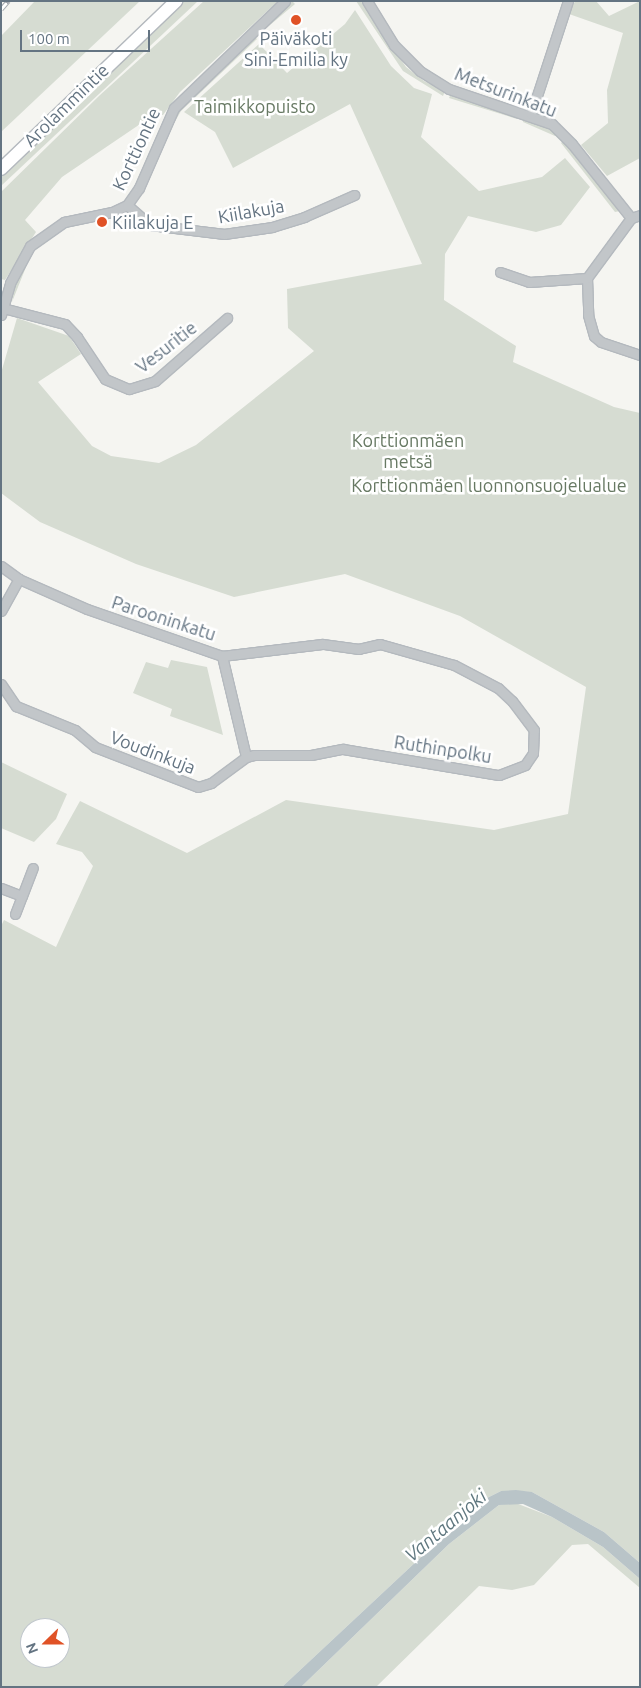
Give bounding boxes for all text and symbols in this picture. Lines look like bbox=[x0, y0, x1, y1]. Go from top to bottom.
marker: Päiväkoti Sini-Emilia ky bbox=[290, 14, 302, 26]
scale bar bbox=[22, 20, 152, 52]
place label: Päiväkoti Sini-Emilia ky bbox=[244, 28, 348, 70]
text: 100 m bbox=[28, 30, 70, 47]
street label: Arolammintie bbox=[19, 59, 113, 151]
street label: Metsurinkatu bbox=[452, 63, 560, 121]
park label: Taimikkopuisto bbox=[194, 95, 316, 117]
street label: Korttiontie bbox=[107, 104, 165, 194]
street label: Kiilakuja bbox=[216, 195, 286, 227]
place label: Kiilakuja E bbox=[112, 211, 193, 233]
marker: Kiilakuja E bbox=[96, 216, 108, 228]
street label: Vesuritie bbox=[131, 317, 201, 377]
park label: Korttionmäen metsä bbox=[352, 430, 464, 472]
park label: Korttionmäen luonnonsuojelualue bbox=[351, 474, 627, 496]
street label: Parooninkatu bbox=[109, 591, 219, 645]
street label: Voudinkuja bbox=[107, 726, 199, 778]
street label: Ruthinpolku bbox=[393, 731, 493, 767]
water label: Vantaanjoki bbox=[400, 1485, 492, 1567]
north arrow bbox=[20, 1618, 70, 1668]
text: N bbox=[23, 1640, 41, 1656]

